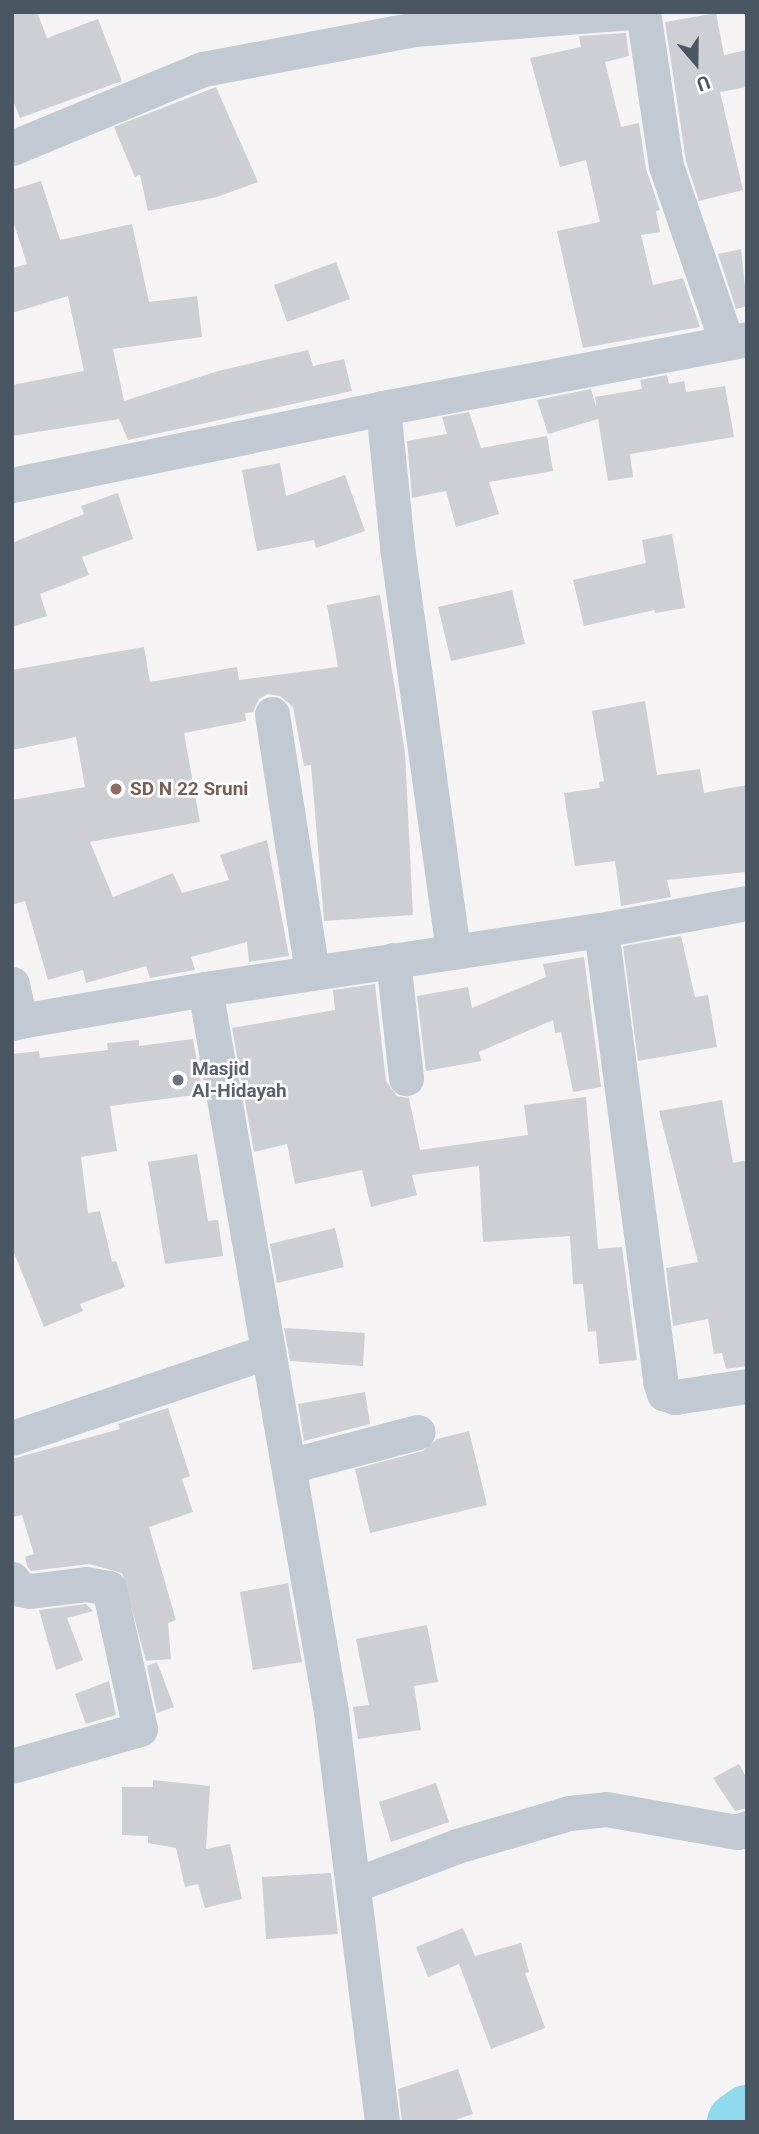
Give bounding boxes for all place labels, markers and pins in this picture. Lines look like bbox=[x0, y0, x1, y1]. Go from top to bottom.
place label: SD N 22 Sruni bbox=[130, 778, 248, 800]
marker: SD N 22 Sruni bbox=[108, 781, 124, 797]
place label: Masjid Al-Hidayah bbox=[192, 1058, 287, 1102]
marker: Masjid Al-Hidayah bbox=[170, 1072, 186, 1088]

